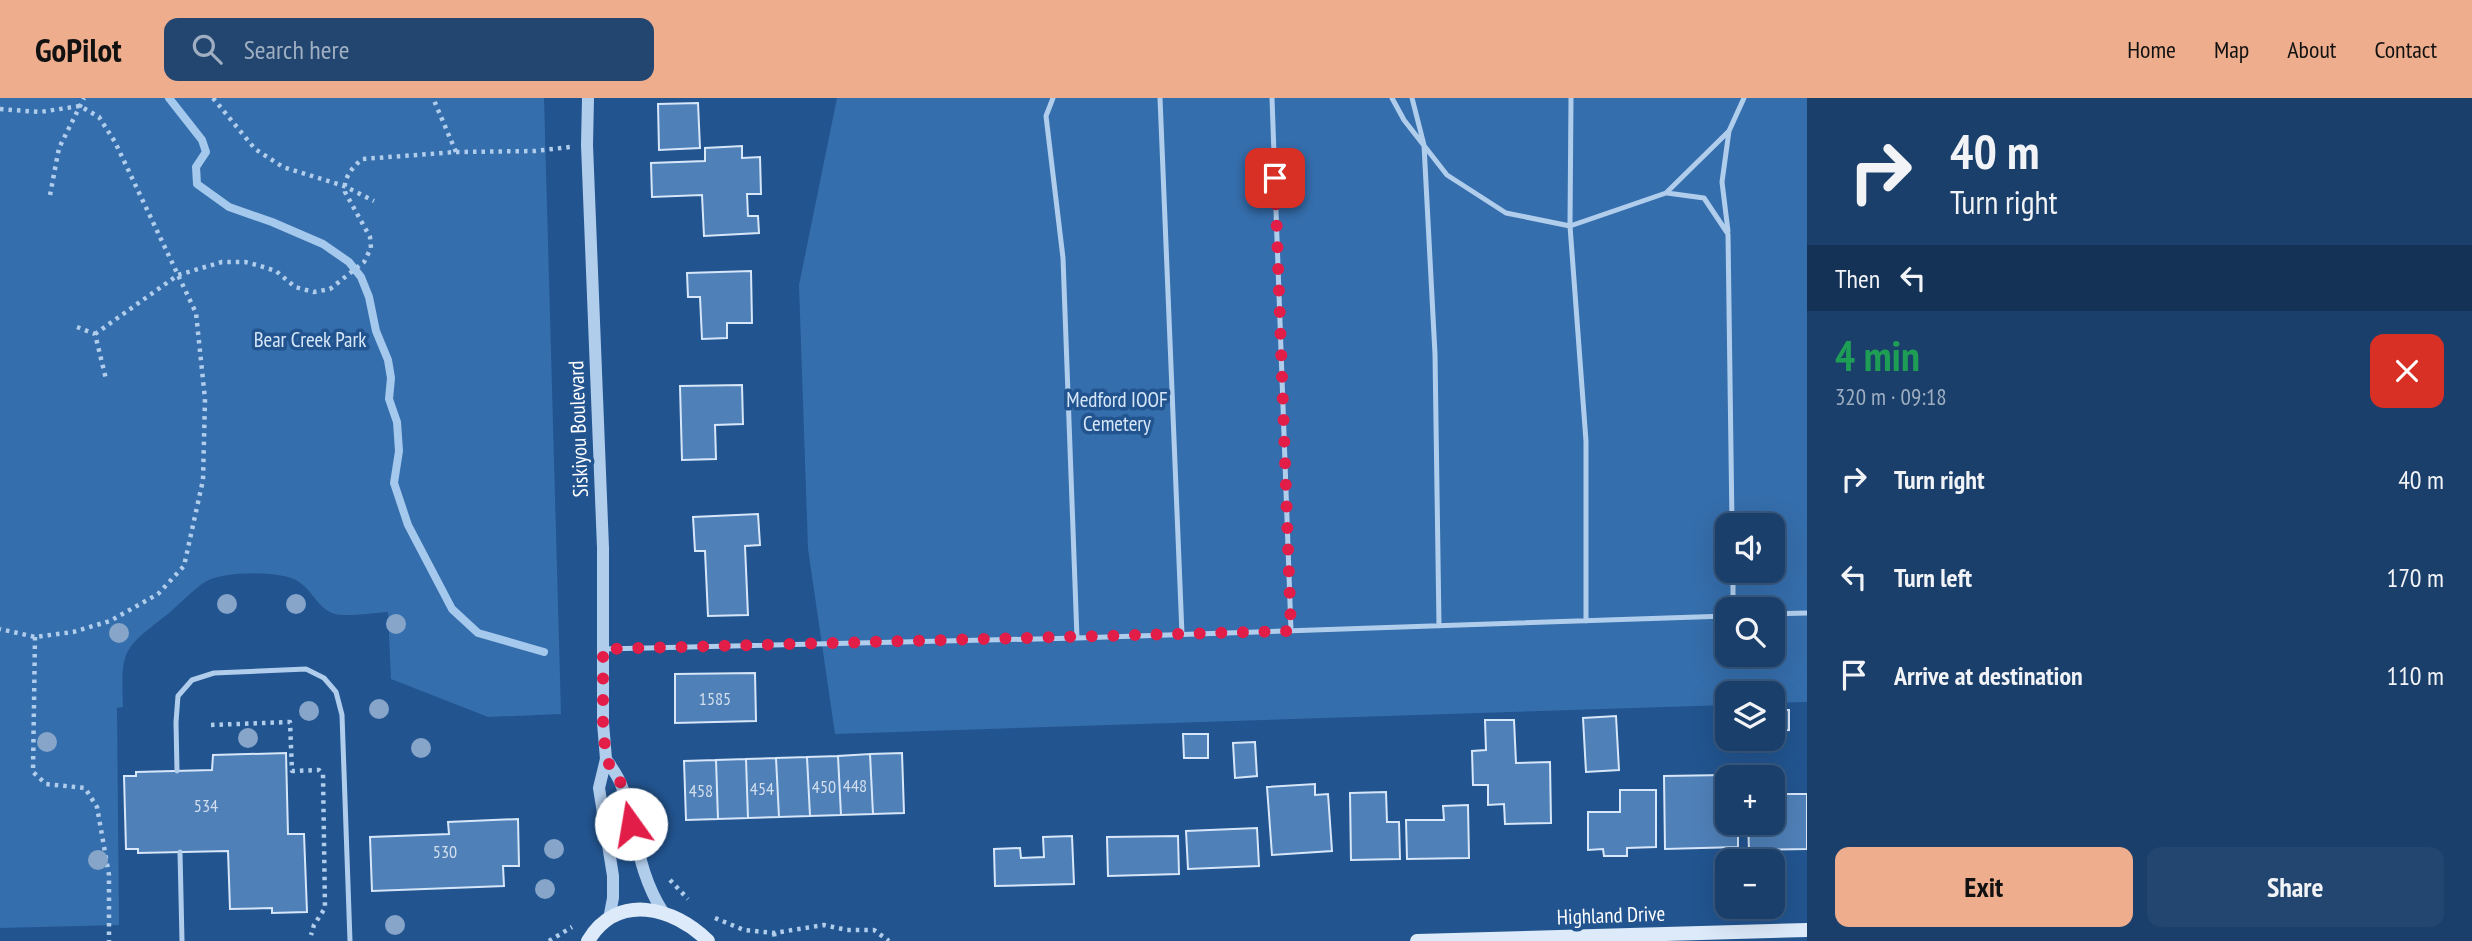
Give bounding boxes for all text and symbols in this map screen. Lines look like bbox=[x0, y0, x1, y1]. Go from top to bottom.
search box bbox=[164, 18, 654, 81]
text: GoPilot bbox=[35, 28, 122, 71]
icon: search bbox=[188, 30, 226, 68]
text: Search here bbox=[244, 33, 349, 66]
text: Home bbox=[2127, 34, 2176, 65]
text: Map bbox=[2214, 34, 2249, 65]
text: About bbox=[2287, 34, 2336, 65]
text: Contact bbox=[2374, 34, 2437, 65]
text: 40 m bbox=[1950, 119, 2039, 183]
icon: right bbox=[1835, 126, 1926, 217]
pin bbox=[1245, 148, 1305, 208]
icon: arrive bbox=[1256, 159, 1294, 197]
text: Turn right bbox=[1950, 181, 2058, 223]
icon: left bbox=[1894, 259, 1932, 297]
text: Then bbox=[1835, 262, 1880, 295]
park label: Bear Creek Park bbox=[254, 326, 366, 353]
text: 4 min bbox=[1835, 328, 1920, 383]
button: close bbox=[2370, 334, 2444, 408]
street label: Siskiyou Boulevard bbox=[562, 360, 594, 498]
text: 320 m · 09:18 bbox=[1835, 382, 1947, 411]
park label: Medford IOOF Cemetery bbox=[1066, 386, 1168, 437]
icon: right bbox=[1835, 460, 1873, 498]
text: Turn right bbox=[1894, 463, 1985, 496]
text: 40 m bbox=[2398, 463, 2444, 496]
map controls bbox=[1715, 513, 1785, 919]
button: sound bbox=[1715, 513, 1785, 583]
icon: left bbox=[1835, 558, 1873, 596]
text: Turn left bbox=[1894, 561, 1972, 594]
text: 170 m bbox=[2386, 561, 2444, 594]
button: search bbox=[1715, 597, 1785, 667]
icon: arrive bbox=[1835, 656, 1873, 694]
text: Arrive at destination bbox=[1894, 659, 2083, 692]
text: 110 m bbox=[2386, 659, 2444, 692]
button: layers bbox=[1715, 681, 1785, 751]
house number: 1585 bbox=[699, 687, 731, 710]
button: + bbox=[1715, 765, 1785, 835]
house number: 448 bbox=[843, 774, 867, 797]
house number: 450 bbox=[812, 775, 836, 798]
house number: 454 bbox=[750, 777, 774, 800]
house number: 458 bbox=[689, 779, 713, 802]
position arrow bbox=[594, 787, 668, 861]
house number: 534 bbox=[194, 794, 218, 817]
house number: 530 bbox=[433, 840, 457, 863]
button: Exit bbox=[1835, 847, 2133, 927]
button: Share bbox=[2147, 847, 2444, 927]
button: − bbox=[1715, 849, 1785, 919]
street label: Highland Drive bbox=[1556, 900, 1666, 930]

